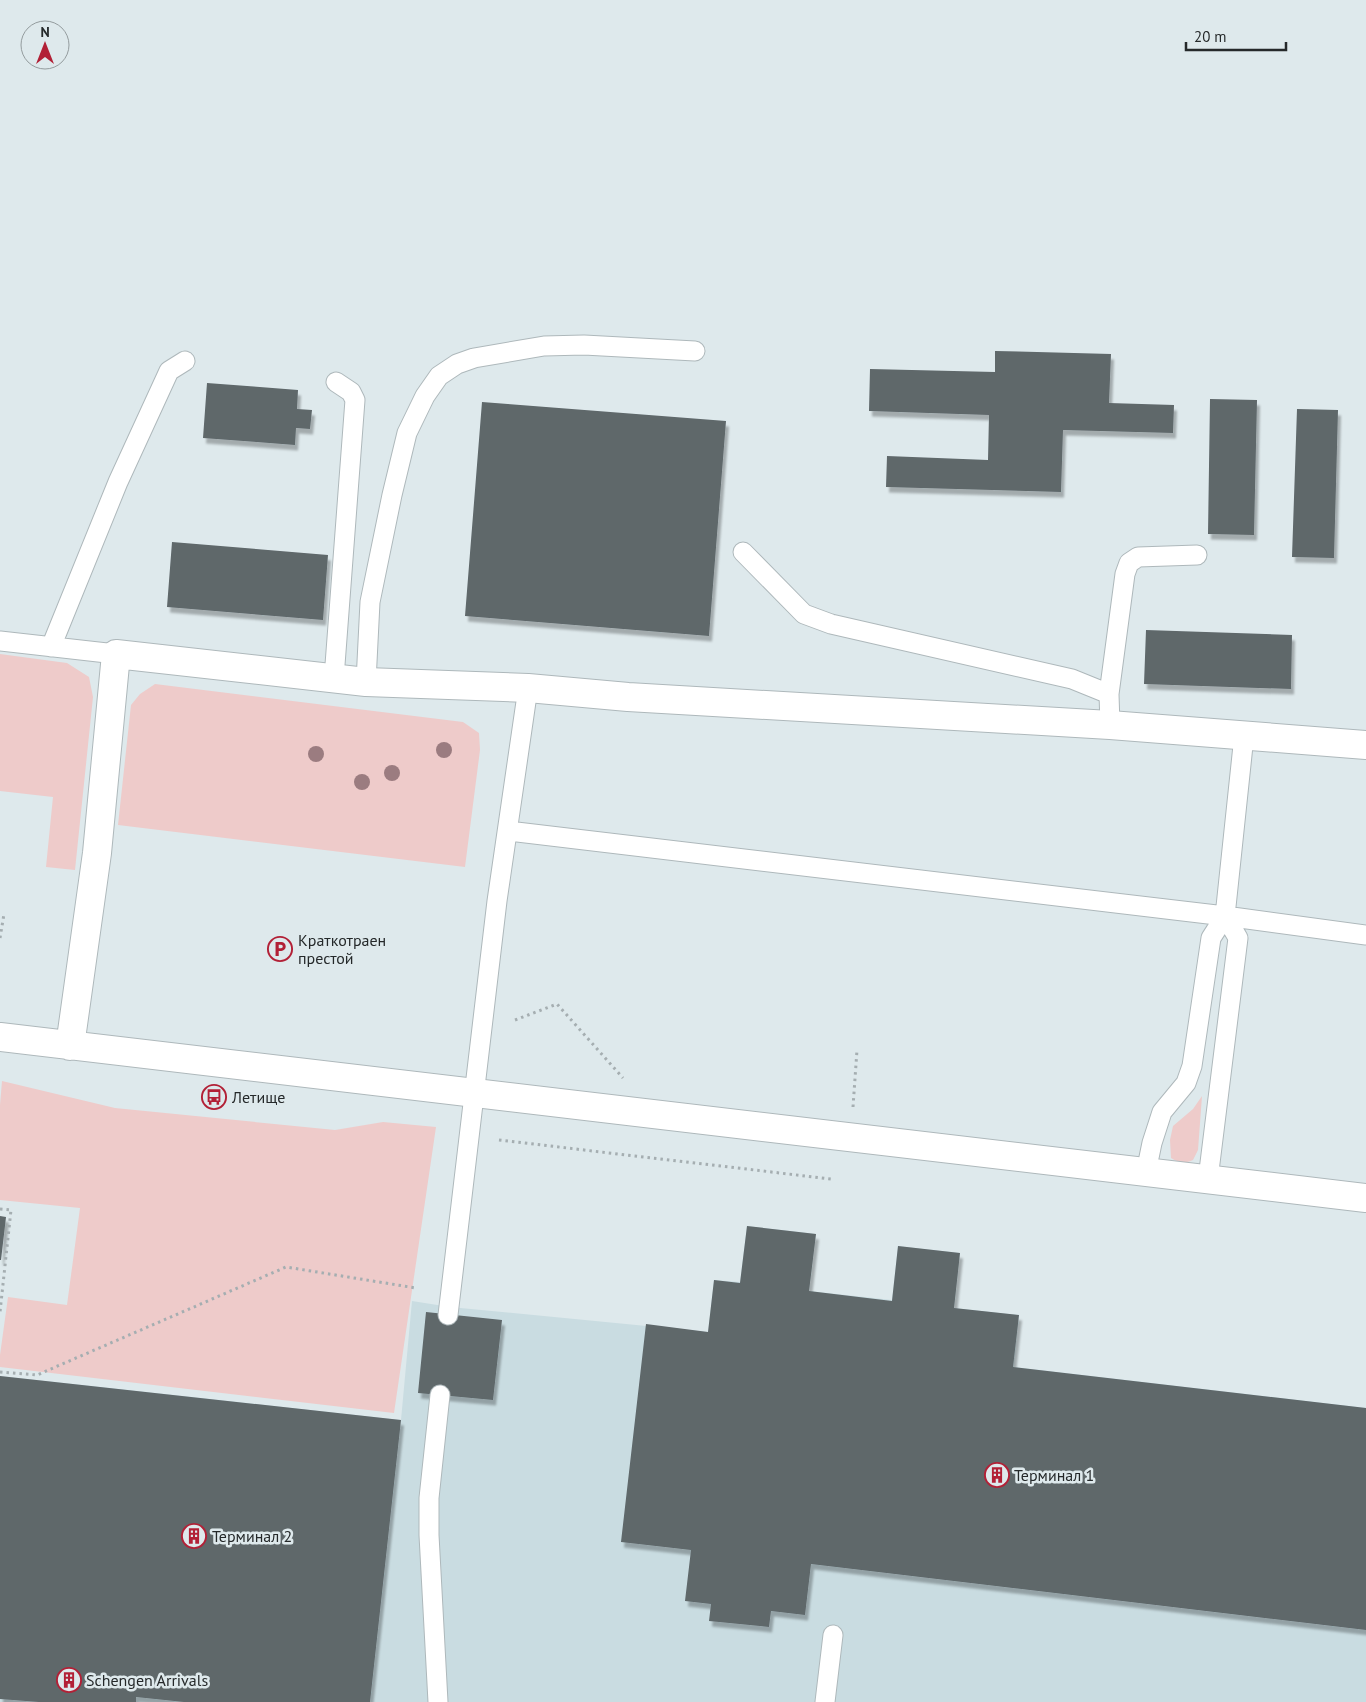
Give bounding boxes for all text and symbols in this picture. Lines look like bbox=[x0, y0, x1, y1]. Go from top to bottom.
north arrow bbox=[20, 20, 70, 70]
scale bar bbox=[1186, 20, 1286, 52]
text: N bbox=[40, 23, 50, 41]
text: 20 m bbox=[1194, 27, 1227, 46]
place label: Краткотраен престой bbox=[298, 930, 386, 968]
parking icon: Краткотраен престой bbox=[267, 936, 293, 962]
bus stop icon: Летище bbox=[201, 1084, 227, 1110]
place label: Летище bbox=[231, 1087, 285, 1107]
building icon: Терминал 1 bbox=[984, 1462, 1010, 1488]
place label: Терминал 1 bbox=[1014, 1465, 1094, 1485]
building icon: Терминал 2 bbox=[181, 1523, 207, 1549]
place label: Терминал 2 bbox=[212, 1526, 292, 1546]
building icon: Schengen Arrivals bbox=[56, 1667, 82, 1693]
place label: Schengen Arrivals bbox=[86, 1670, 208, 1690]

